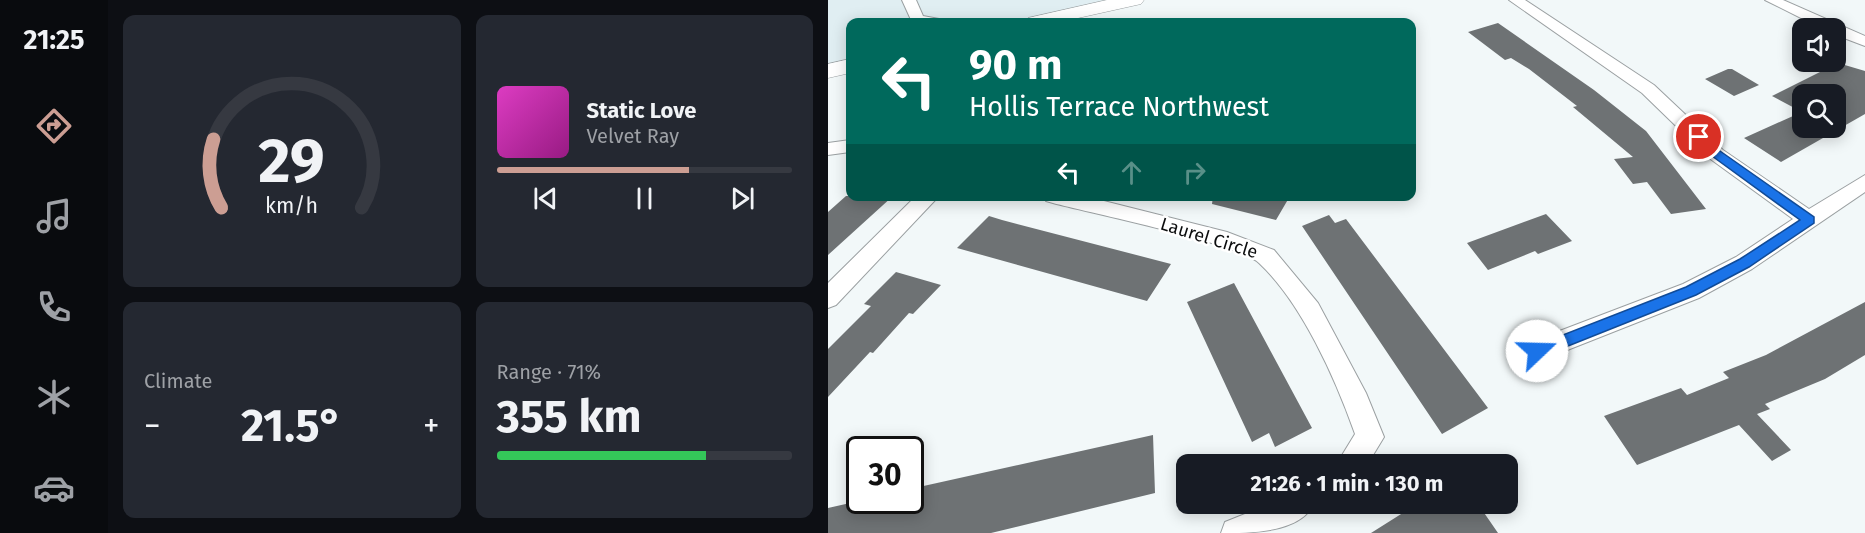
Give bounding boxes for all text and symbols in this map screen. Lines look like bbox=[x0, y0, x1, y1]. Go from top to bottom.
map controls bbox=[1792, 18, 1846, 138]
button: sound bbox=[1792, 18, 1846, 72]
text: 21:25 bbox=[24, 24, 84, 56]
text: 90 m bbox=[969, 40, 1063, 90]
icon: left bbox=[870, 42, 948, 120]
button: search bbox=[1792, 84, 1846, 138]
text: Hollis Terrace Northwest bbox=[969, 91, 1269, 123]
text: Static Love bbox=[587, 97, 696, 124]
icon: directions bbox=[33, 105, 75, 147]
pin bbox=[1673, 111, 1724, 162]
icon: arrive bbox=[1682, 120, 1715, 153]
text: 29 bbox=[258, 124, 325, 199]
text: Velvet Ray bbox=[587, 124, 679, 148]
icon: left bbox=[1052, 156, 1085, 189]
icon: ahead bbox=[1115, 156, 1148, 189]
icon: right bbox=[1178, 156, 1211, 189]
icon: previous bbox=[529, 182, 562, 215]
icon: pause bbox=[628, 182, 661, 215]
icon: next bbox=[726, 182, 759, 215]
text: km/h bbox=[265, 193, 318, 219]
icon: music bbox=[33, 195, 75, 237]
street label: Laurel Circle bbox=[1158, 213, 1260, 263]
icon: phone bbox=[33, 286, 75, 328]
position arrow bbox=[1505, 319, 1569, 383]
text: Range · 71% bbox=[497, 360, 601, 384]
text: Climate bbox=[144, 369, 212, 393]
icon: climate bbox=[33, 376, 75, 418]
text: 355 km bbox=[497, 390, 641, 444]
text: 21.5° bbox=[241, 399, 343, 453]
text: − bbox=[144, 406, 161, 446]
text: + bbox=[423, 406, 440, 446]
speed limit sign: 30 bbox=[846, 436, 924, 514]
icon: car bbox=[33, 467, 75, 509]
text: 21:26 · 1 min · 130 m bbox=[1251, 470, 1443, 497]

